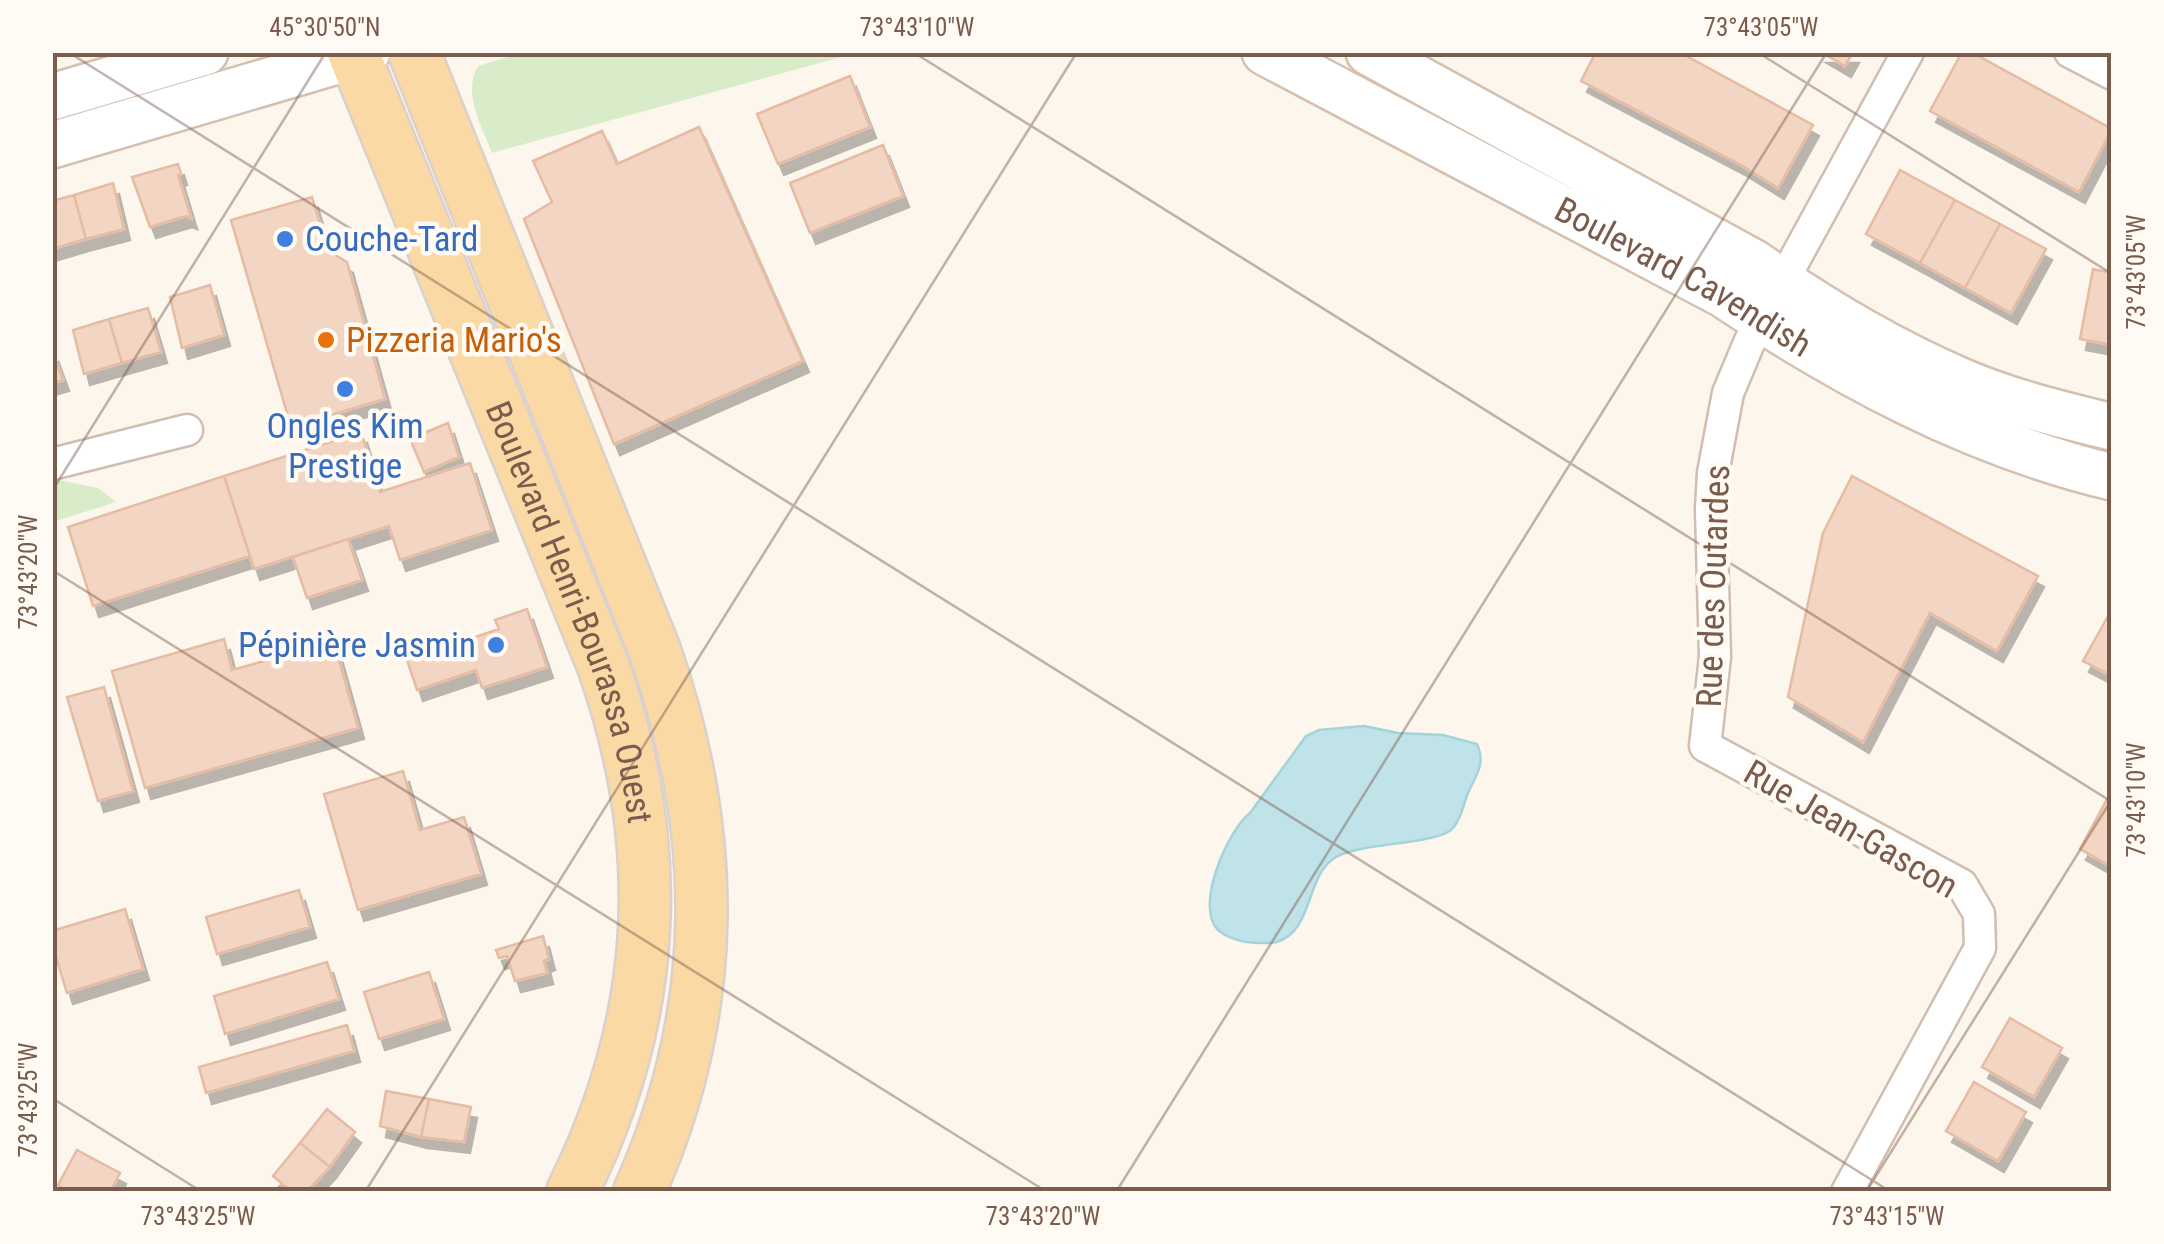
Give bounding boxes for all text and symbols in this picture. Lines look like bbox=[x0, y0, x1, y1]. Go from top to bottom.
text: 45°30'50"N bbox=[269, 13, 381, 42]
text: 73°43'10"W bbox=[860, 13, 974, 42]
text: 73°43'05"W bbox=[1704, 13, 1818, 42]
street label: Boulevard Cavendish bbox=[1548, 189, 1819, 366]
text: 73°43'05"W bbox=[2122, 215, 2151, 329]
place label: Couche-Tard bbox=[305, 219, 478, 260]
marker: Couche-Tard bbox=[274, 228, 296, 250]
place label: Pizzeria Mario's bbox=[346, 320, 562, 361]
marker: Pizzeria Mario's bbox=[315, 329, 337, 351]
marker: Ongles Kim Prestige bbox=[334, 378, 356, 400]
street label: Boulevard Henri-Bourassa Ouest bbox=[477, 396, 660, 826]
place label: Ongles Kim Prestige bbox=[266, 406, 424, 487]
street label: Rue des Outardes bbox=[1689, 464, 1738, 708]
text: 73°43'20"W bbox=[14, 515, 43, 629]
place label: Pépinière Jasmin bbox=[238, 625, 476, 666]
marker: Pépinière Jasmin bbox=[485, 634, 507, 656]
text: 73°43'10"W bbox=[2122, 743, 2151, 857]
street label: Rue Jean-Gascon bbox=[1737, 752, 1965, 907]
text: 73°43'25"W bbox=[14, 1043, 43, 1157]
text: 73°43'25"W bbox=[141, 1202, 255, 1231]
text: 73°43'20"W bbox=[986, 1202, 1100, 1231]
text: 73°43'15"W bbox=[1830, 1202, 1944, 1231]

